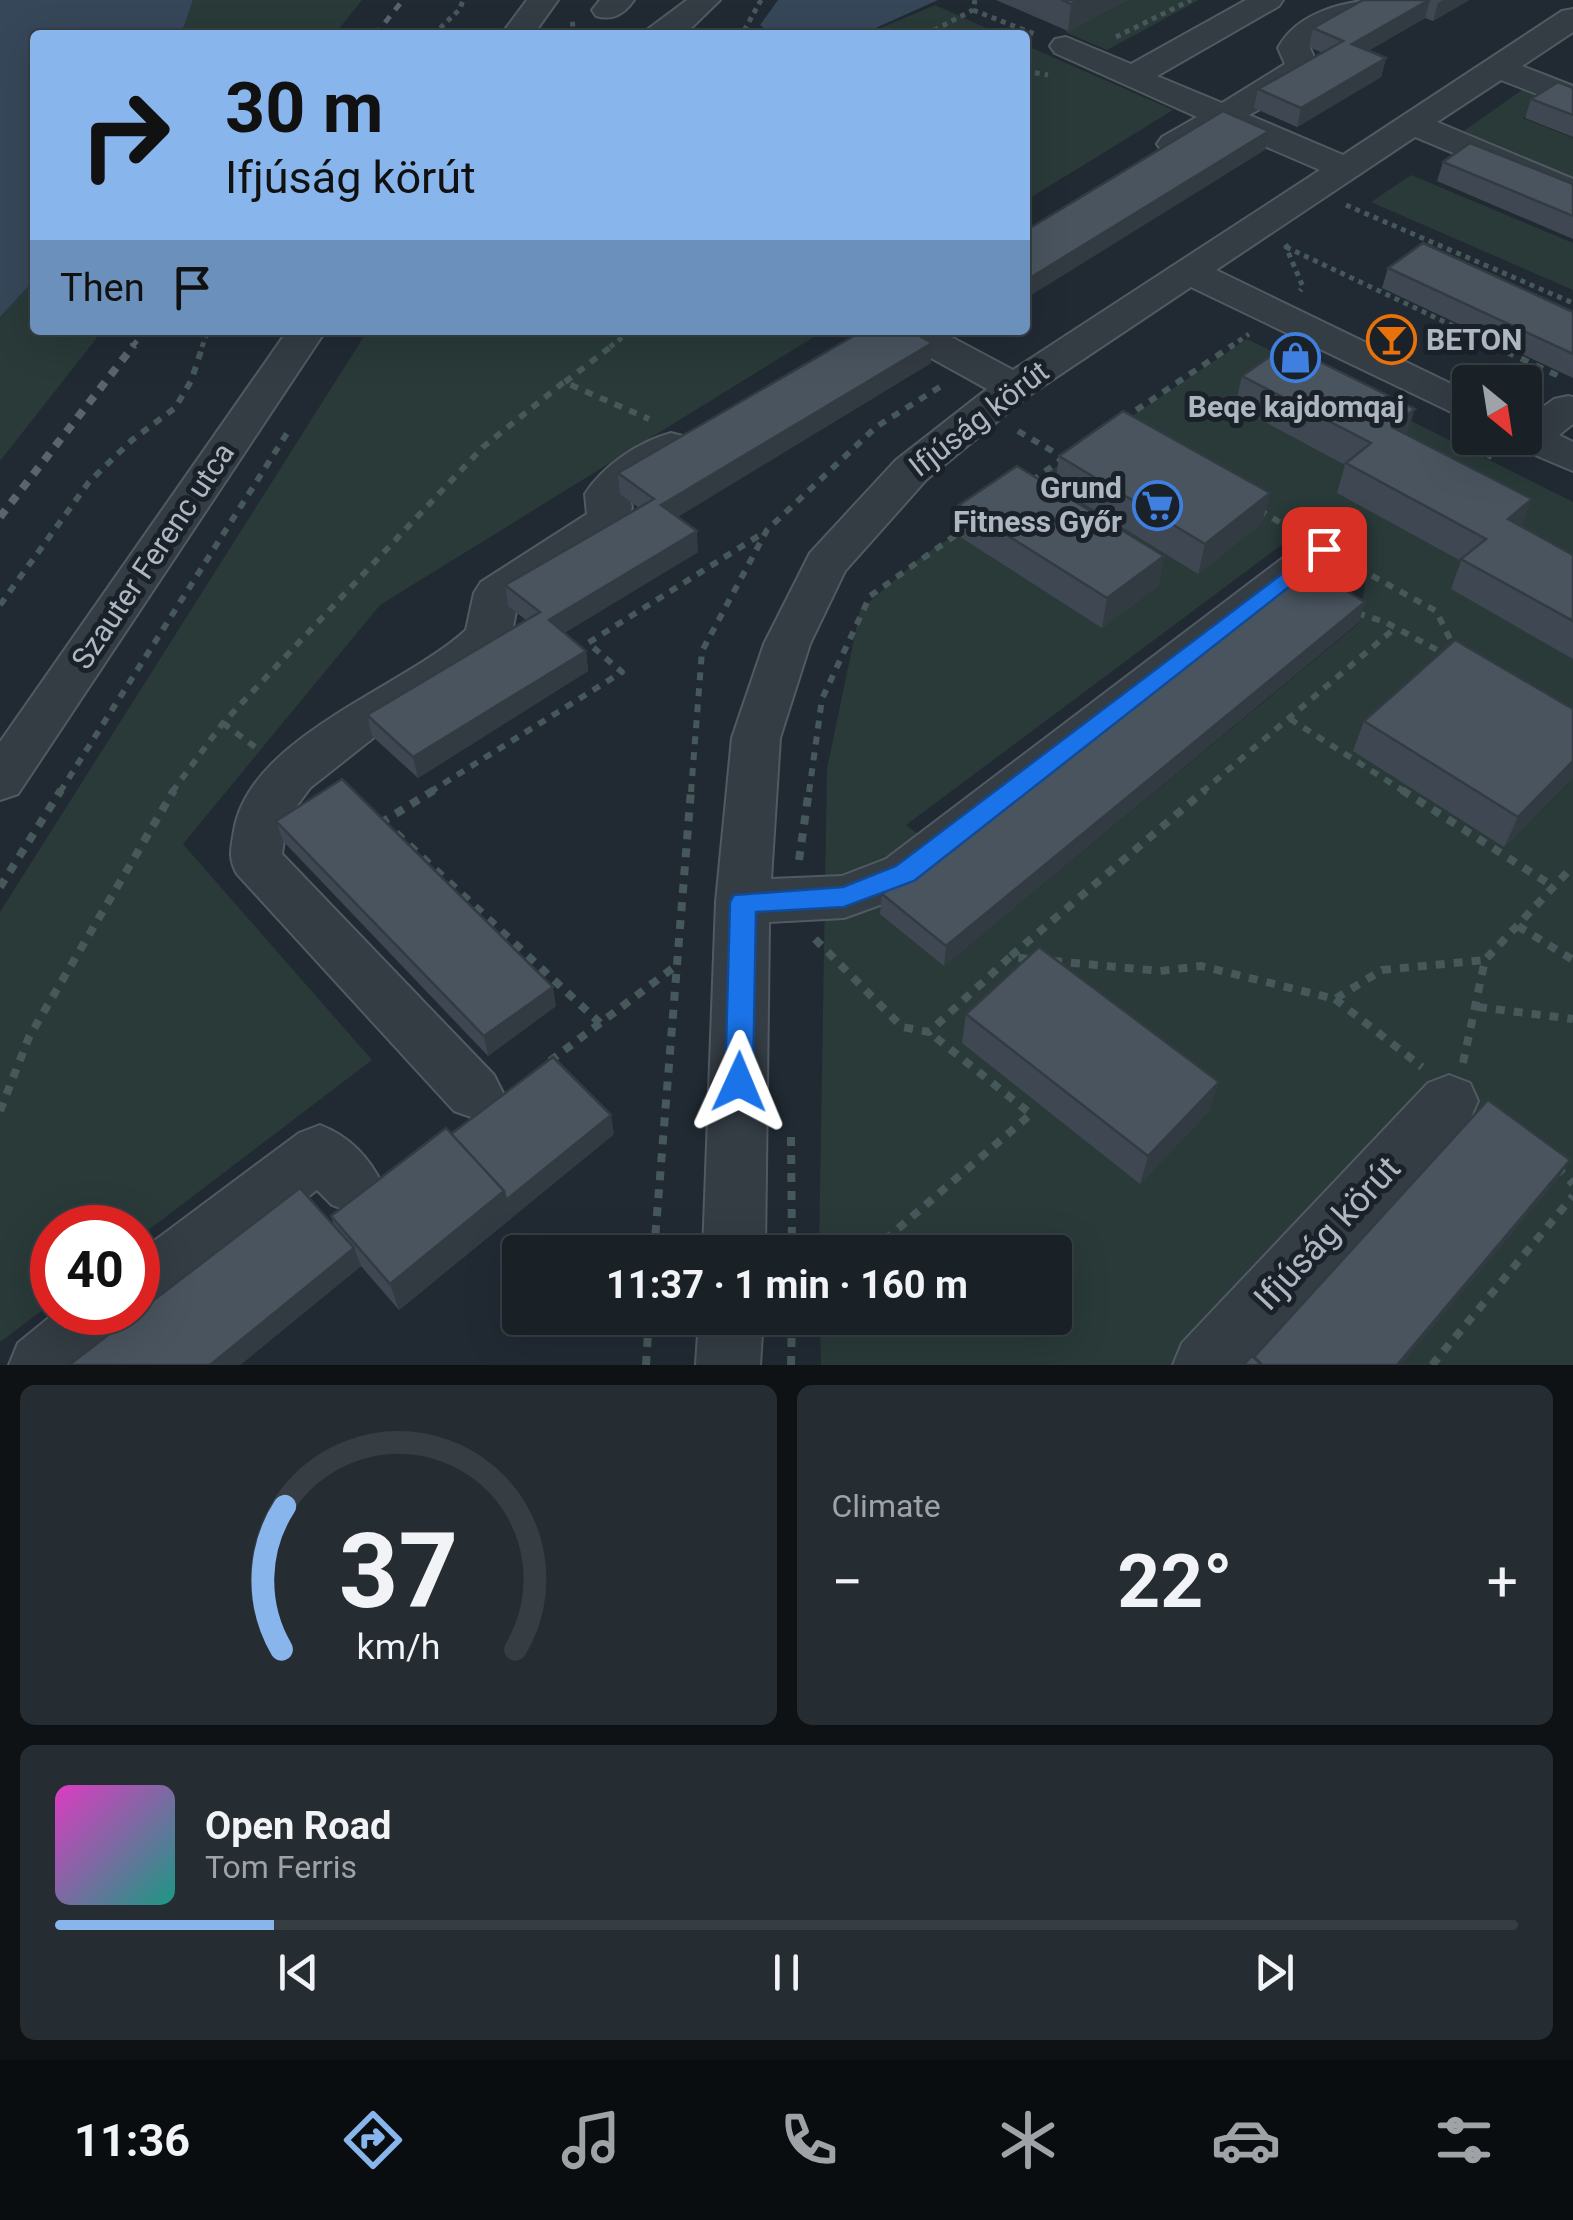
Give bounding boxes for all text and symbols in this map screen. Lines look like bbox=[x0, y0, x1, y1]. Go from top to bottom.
text: 30 m bbox=[225, 67, 383, 149]
icon: right bbox=[60, 70, 190, 200]
text: Ifjúság körút bbox=[225, 151, 476, 204]
icon: arrive bbox=[165, 260, 220, 315]
text: Then bbox=[60, 266, 145, 310]
bar icon: BETON bbox=[1365, 314, 1417, 366]
place label: BETON bbox=[1426, 322, 1522, 357]
shop icon: Beqe kajdomqaj bbox=[1270, 332, 1322, 384]
street label: Ifjúság körút bbox=[902, 353, 1055, 484]
north arrow bbox=[1452, 365, 1542, 455]
map controls bbox=[1452, 365, 1542, 455]
place label: Beqe kajdomqaj bbox=[1188, 389, 1404, 424]
street label: Szauter Ferenc utca bbox=[64, 436, 241, 675]
place label: Grund Fitness Győr bbox=[953, 470, 1122, 539]
supermarket icon: Grund Fitness Győr bbox=[1131, 479, 1183, 531]
pin bbox=[1282, 507, 1367, 592]
icon: arrive bbox=[1297, 522, 1352, 577]
position arrow bbox=[687, 1030, 791, 1134]
street label: Ifjúság körút bbox=[1246, 1148, 1409, 1319]
speed limit sign: 40 bbox=[30, 1205, 160, 1335]
text: 11:37 · 1 min · 160 m bbox=[606, 1263, 968, 1307]
text: Climate bbox=[832, 1487, 941, 1525]
text: 37 bbox=[339, 1511, 458, 1632]
text: 22° bbox=[1117, 1537, 1233, 1625]
text: − bbox=[832, 1550, 863, 1614]
text: + bbox=[1487, 1550, 1518, 1614]
text: km/h bbox=[356, 1626, 440, 1668]
text: Open Road bbox=[205, 1804, 391, 1848]
text: Tom Ferris bbox=[205, 1848, 357, 1886]
icon: previous bbox=[271, 1945, 326, 2000]
icon: pause bbox=[759, 1945, 814, 2000]
icon: next bbox=[1247, 1945, 1302, 2000]
icon: directions bbox=[338, 2105, 408, 2175]
icon: music bbox=[556, 2105, 626, 2175]
icon: phone bbox=[774, 2105, 844, 2175]
icon: climate bbox=[993, 2105, 1063, 2175]
icon: car bbox=[1211, 2105, 1281, 2175]
icon: filters bbox=[1429, 2105, 1499, 2175]
text: 11:36 bbox=[74, 2114, 190, 2167]

